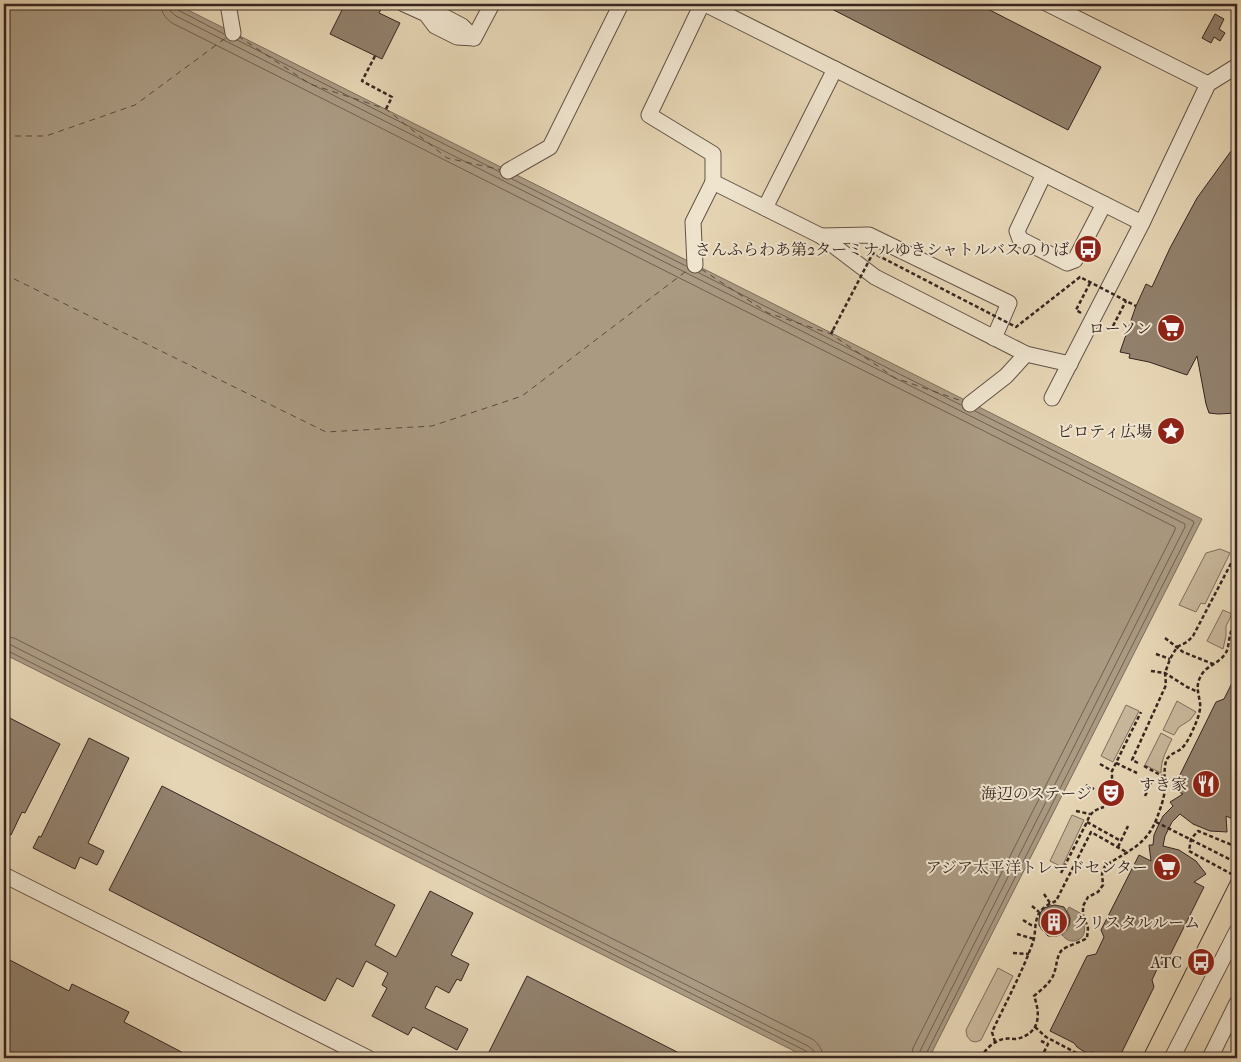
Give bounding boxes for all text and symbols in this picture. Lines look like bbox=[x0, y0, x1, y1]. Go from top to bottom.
bus stop icon: さんふらわあ第2ターミナルゆきシャトルバスのりば bbox=[1073, 234, 1103, 264]
place label: さんふらわあ第2ターミナルゆきシャトルバスのりば bbox=[695, 240, 1069, 259]
supermarket icon: ローソン bbox=[1156, 313, 1186, 343]
place label: ローソン bbox=[1089, 319, 1152, 338]
place icon: ピロティ広場 bbox=[1156, 416, 1186, 446]
place label: ピロティ広場 bbox=[1057, 422, 1152, 441]
restaurant icon: すき家 bbox=[1191, 769, 1221, 799]
place label: すき家 bbox=[1139, 775, 1187, 794]
theatre icon: 海辺のステージ bbox=[1096, 778, 1126, 808]
place label: 海辺のステージ bbox=[981, 784, 1092, 803]
supermarket icon: アジア太平洋トレードセンター bbox=[1152, 852, 1182, 882]
place label: アジア太平洋トレードセンター bbox=[926, 858, 1148, 877]
building icon: クリスタルルーム bbox=[1039, 907, 1069, 937]
place label: クリスタルルーム bbox=[1073, 913, 1200, 932]
bus stop icon: ATC bbox=[1186, 947, 1216, 977]
place label: ATC bbox=[1149, 953, 1182, 972]

